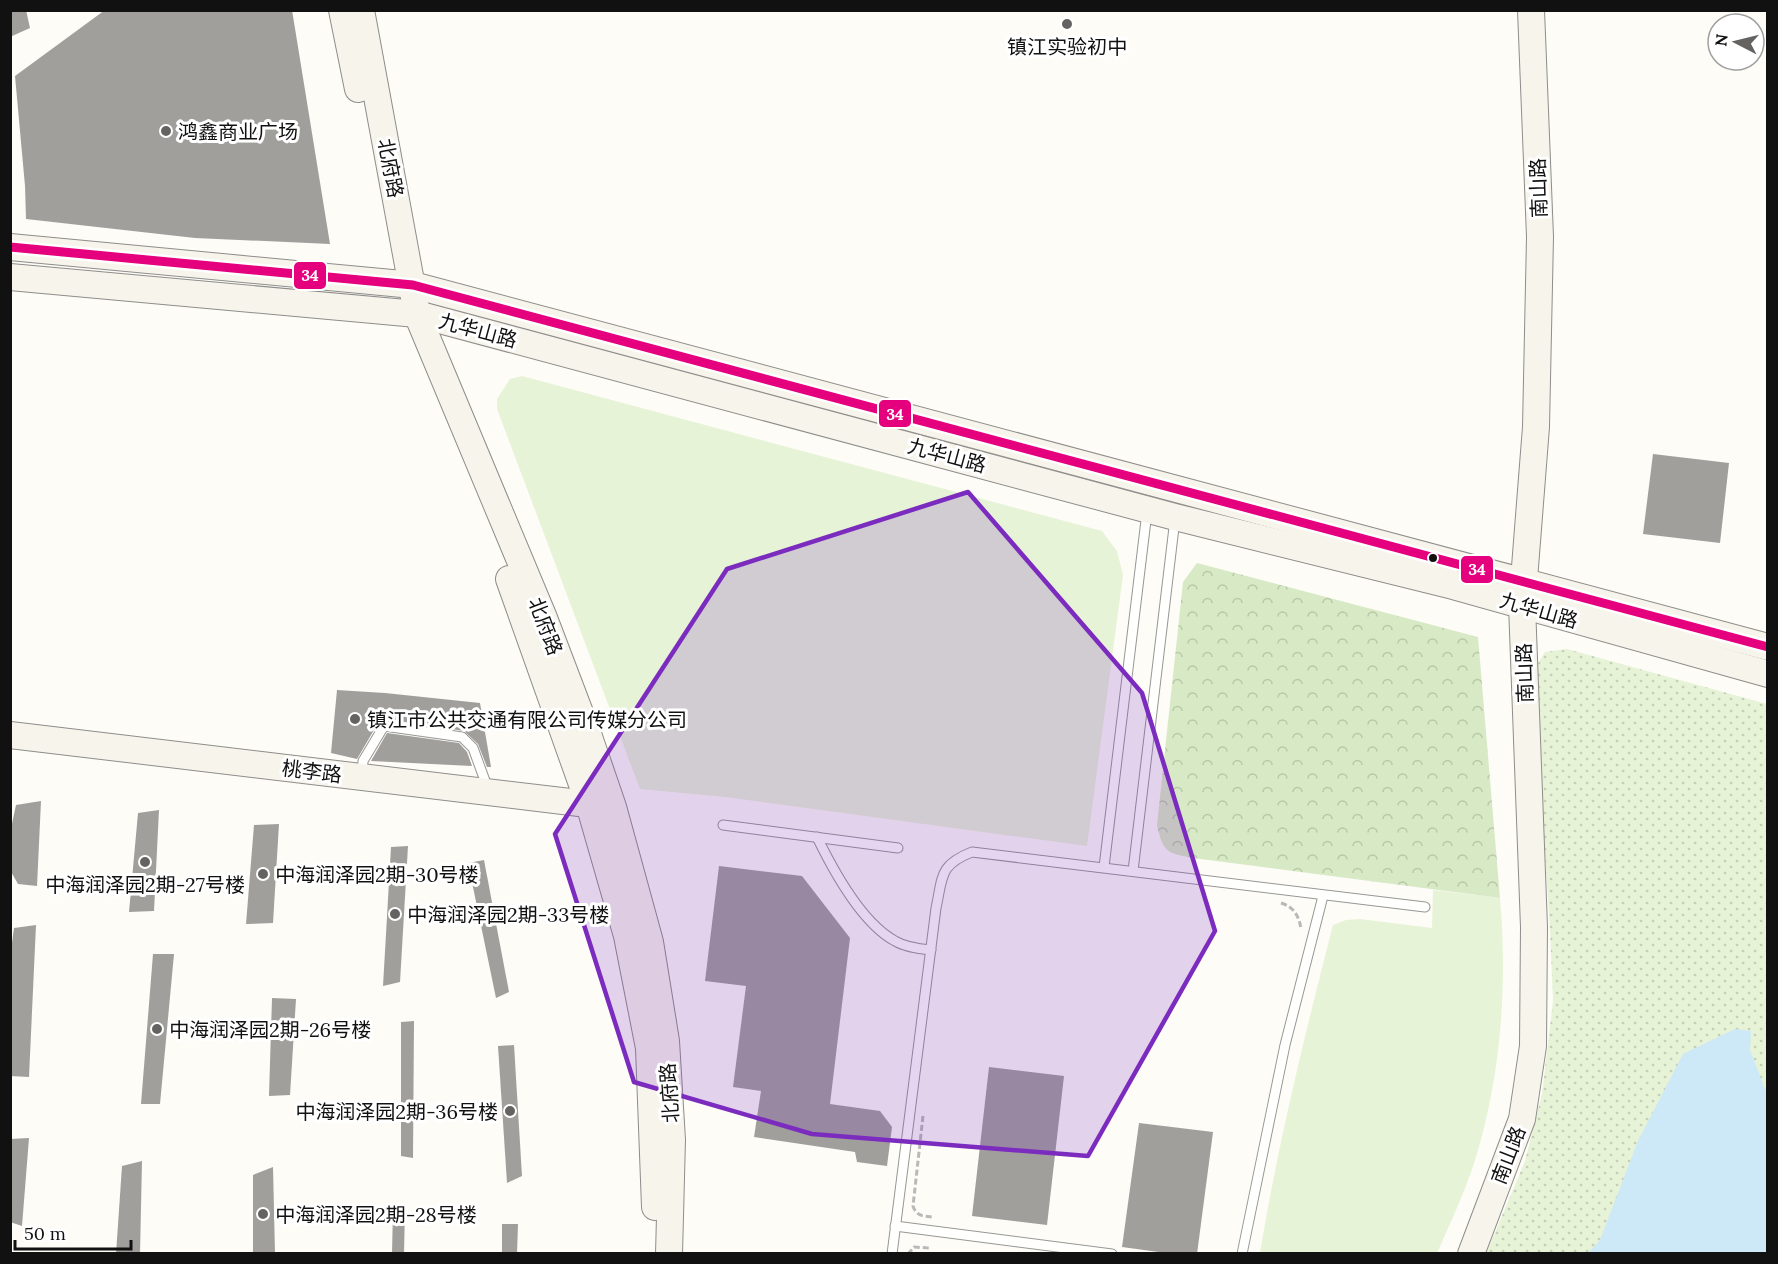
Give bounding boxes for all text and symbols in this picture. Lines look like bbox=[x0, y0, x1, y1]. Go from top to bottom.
north arrow bbox=[1706, 12, 1766, 72]
marker: 镇江实验初中 bbox=[1060, 17, 1074, 31]
text: N bbox=[1710, 33, 1732, 48]
place label: 镇江实验初中 bbox=[1007, 34, 1127, 59]
place label: 鸿鑫商业广场 bbox=[178, 119, 298, 144]
marker: 鸿鑫商业广场 bbox=[159, 124, 173, 138]
street label: 北府路 bbox=[373, 136, 409, 200]
street label: 南山路 bbox=[1524, 158, 1552, 218]
line badge: 34 bbox=[293, 261, 327, 290]
text: 34 bbox=[301, 265, 319, 285]
street label: 九华山路 bbox=[436, 308, 520, 352]
line badge: 34 bbox=[878, 399, 912, 428]
text: 34 bbox=[886, 404, 904, 424]
street label: 九华山路 bbox=[905, 433, 989, 477]
unlabelled marker bbox=[1427, 552, 1439, 564]
line badge: 34 bbox=[1460, 555, 1494, 584]
text: 34 bbox=[1468, 559, 1486, 579]
street label: 九华山路 bbox=[1497, 587, 1581, 633]
street label: 北府路 bbox=[524, 594, 568, 658]
street label: 南山路 bbox=[1510, 643, 1538, 703]
place label: 镇江市公共交通有限公司传媒分公司 bbox=[367, 707, 687, 732]
marker: 镇江市公共交通有限公司传媒分公司 bbox=[348, 712, 362, 726]
street label: 桃李路 bbox=[281, 755, 343, 787]
marker: 中海润泽园2期-27号楼 bbox=[138, 855, 152, 869]
place label: 中海润泽园2期-30号楼 bbox=[275, 862, 479, 887]
marker: 中海润泽园2期-30号楼 bbox=[256, 867, 270, 881]
place label: 中海润泽园2期-27号楼 bbox=[45, 872, 245, 897]
place label: 中海润泽园2期-33号楼 bbox=[407, 902, 609, 927]
marker: 中海润泽园2期-33号楼 bbox=[388, 907, 402, 921]
place label: 中海润泽园2期-26号楼 bbox=[169, 1017, 371, 1042]
marker: 中海润泽园2期-26号楼 bbox=[150, 1022, 164, 1036]
street label: 北府路 bbox=[654, 1062, 684, 1124]
place label: 中海润泽园2期-36号楼 bbox=[295, 1099, 498, 1124]
marker: 中海润泽园2期-36号楼 bbox=[503, 1104, 517, 1118]
street label: 南山路 bbox=[1486, 1123, 1530, 1187]
place label: 中海润泽园2期-28号楼 bbox=[275, 1202, 477, 1227]
marker: 中海润泽园2期-28号楼 bbox=[256, 1207, 270, 1221]
scale bar bbox=[15, 1213, 130, 1251]
text: 50 m bbox=[24, 1222, 66, 1245]

